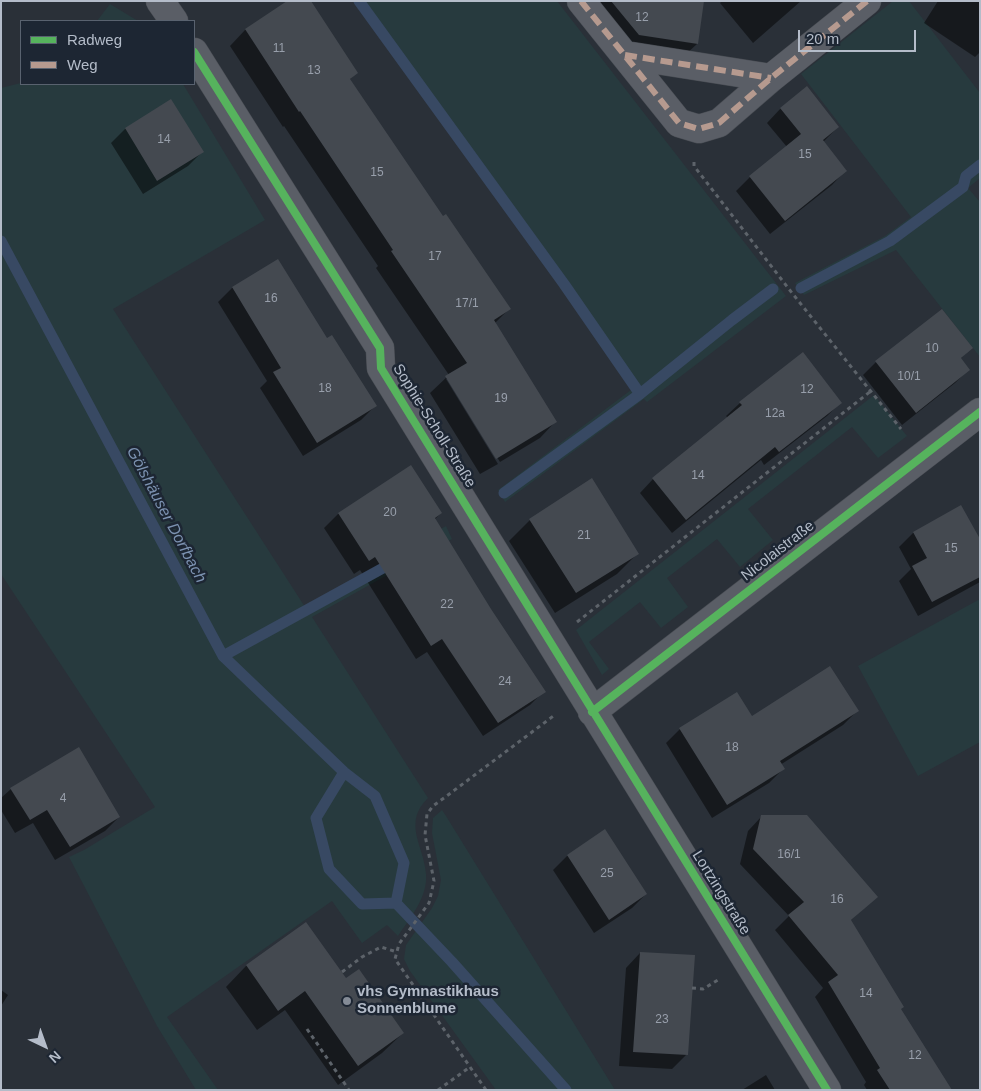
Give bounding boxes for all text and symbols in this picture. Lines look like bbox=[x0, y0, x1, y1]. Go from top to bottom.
house number: 12 bbox=[635, 11, 649, 25]
legend bbox=[20, 20, 195, 85]
scale bar bbox=[801, 20, 918, 52]
text: 20 m bbox=[806, 30, 839, 47]
text: Radweg bbox=[67, 31, 122, 48]
house number: 11 bbox=[273, 42, 285, 56]
text: Weg bbox=[67, 56, 98, 73]
house number: 13 bbox=[307, 64, 321, 78]
house number: 14 bbox=[157, 133, 171, 147]
house number: 15 bbox=[798, 148, 812, 162]
house number: 15 bbox=[370, 166, 384, 180]
house number: 17 bbox=[428, 250, 442, 264]
house number: 16 bbox=[264, 292, 278, 306]
house number: 17/1 bbox=[455, 297, 479, 311]
house number: 10 bbox=[925, 342, 939, 356]
street label: Sophie-Scholl-Straße bbox=[389, 361, 479, 491]
house number: 10/1 bbox=[897, 370, 921, 384]
house number: 18 bbox=[318, 382, 332, 396]
house number: 12 bbox=[800, 383, 814, 397]
house number: 19 bbox=[494, 392, 508, 406]
house number: 12a bbox=[765, 407, 785, 421]
water label: Gölshäuser Dorfbach bbox=[122, 444, 210, 586]
house number: 14 bbox=[691, 469, 705, 483]
house number: 20 bbox=[383, 506, 397, 520]
street label: Nicolaistraße bbox=[738, 517, 818, 585]
house number: 21 bbox=[577, 529, 591, 543]
house number: 15 bbox=[944, 542, 958, 556]
house number: 22 bbox=[440, 598, 454, 612]
house number: 24 bbox=[498, 675, 512, 689]
house number: 18 bbox=[725, 741, 739, 755]
house number: 4 bbox=[60, 792, 66, 806]
street label: Lortzingstraße bbox=[688, 848, 754, 938]
house number: 16/1 bbox=[777, 848, 801, 862]
house number: 25 bbox=[600, 867, 614, 881]
house number: 16 bbox=[830, 893, 844, 907]
place label: vhs Gymnastikhaus Sonnenblume bbox=[357, 983, 499, 1018]
house number: 14 bbox=[859, 987, 873, 1001]
marker: vhs Gymnastikhaus Sonnenblume bbox=[341, 995, 353, 1007]
house number: 23 bbox=[655, 1013, 669, 1027]
north arrow bbox=[20, 1021, 70, 1071]
text: N bbox=[46, 1048, 64, 1066]
house number: 12 bbox=[908, 1049, 922, 1063]

